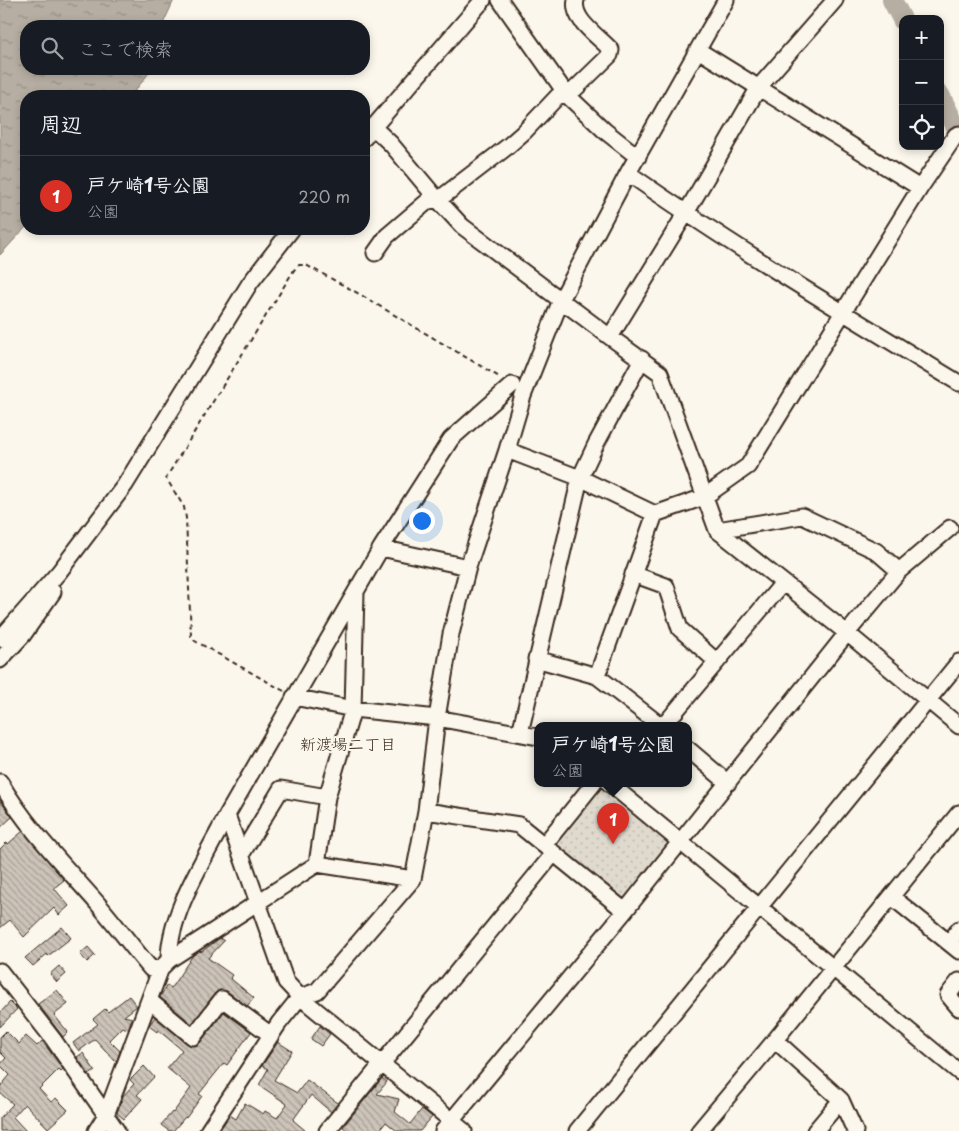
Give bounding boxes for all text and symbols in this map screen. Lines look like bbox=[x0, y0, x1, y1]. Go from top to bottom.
map controls bbox=[899, 15, 944, 150]
button: + bbox=[899, 15, 944, 60]
search box bbox=[20, 20, 370, 75]
icon: search bbox=[38, 34, 66, 62]
text: ここで検索 bbox=[78, 34, 173, 62]
button: − bbox=[899, 60, 944, 105]
button: locate bbox=[899, 105, 944, 150]
text: 周辺 bbox=[40, 107, 82, 139]
text: 戸ケ崎1号公園 bbox=[87, 170, 210, 198]
text: 1 bbox=[52, 184, 60, 208]
text: 220 m bbox=[299, 184, 350, 208]
text: 公園 bbox=[87, 198, 119, 222]
your location bbox=[409, 508, 435, 534]
popup bbox=[534, 722, 692, 787]
text: 戸ケ崎1号公園 bbox=[551, 729, 675, 757]
district label: 新渡場二丁目 bbox=[300, 731, 396, 755]
text: 公園 bbox=[551, 757, 583, 781]
pin: 1 bbox=[597, 803, 629, 844]

